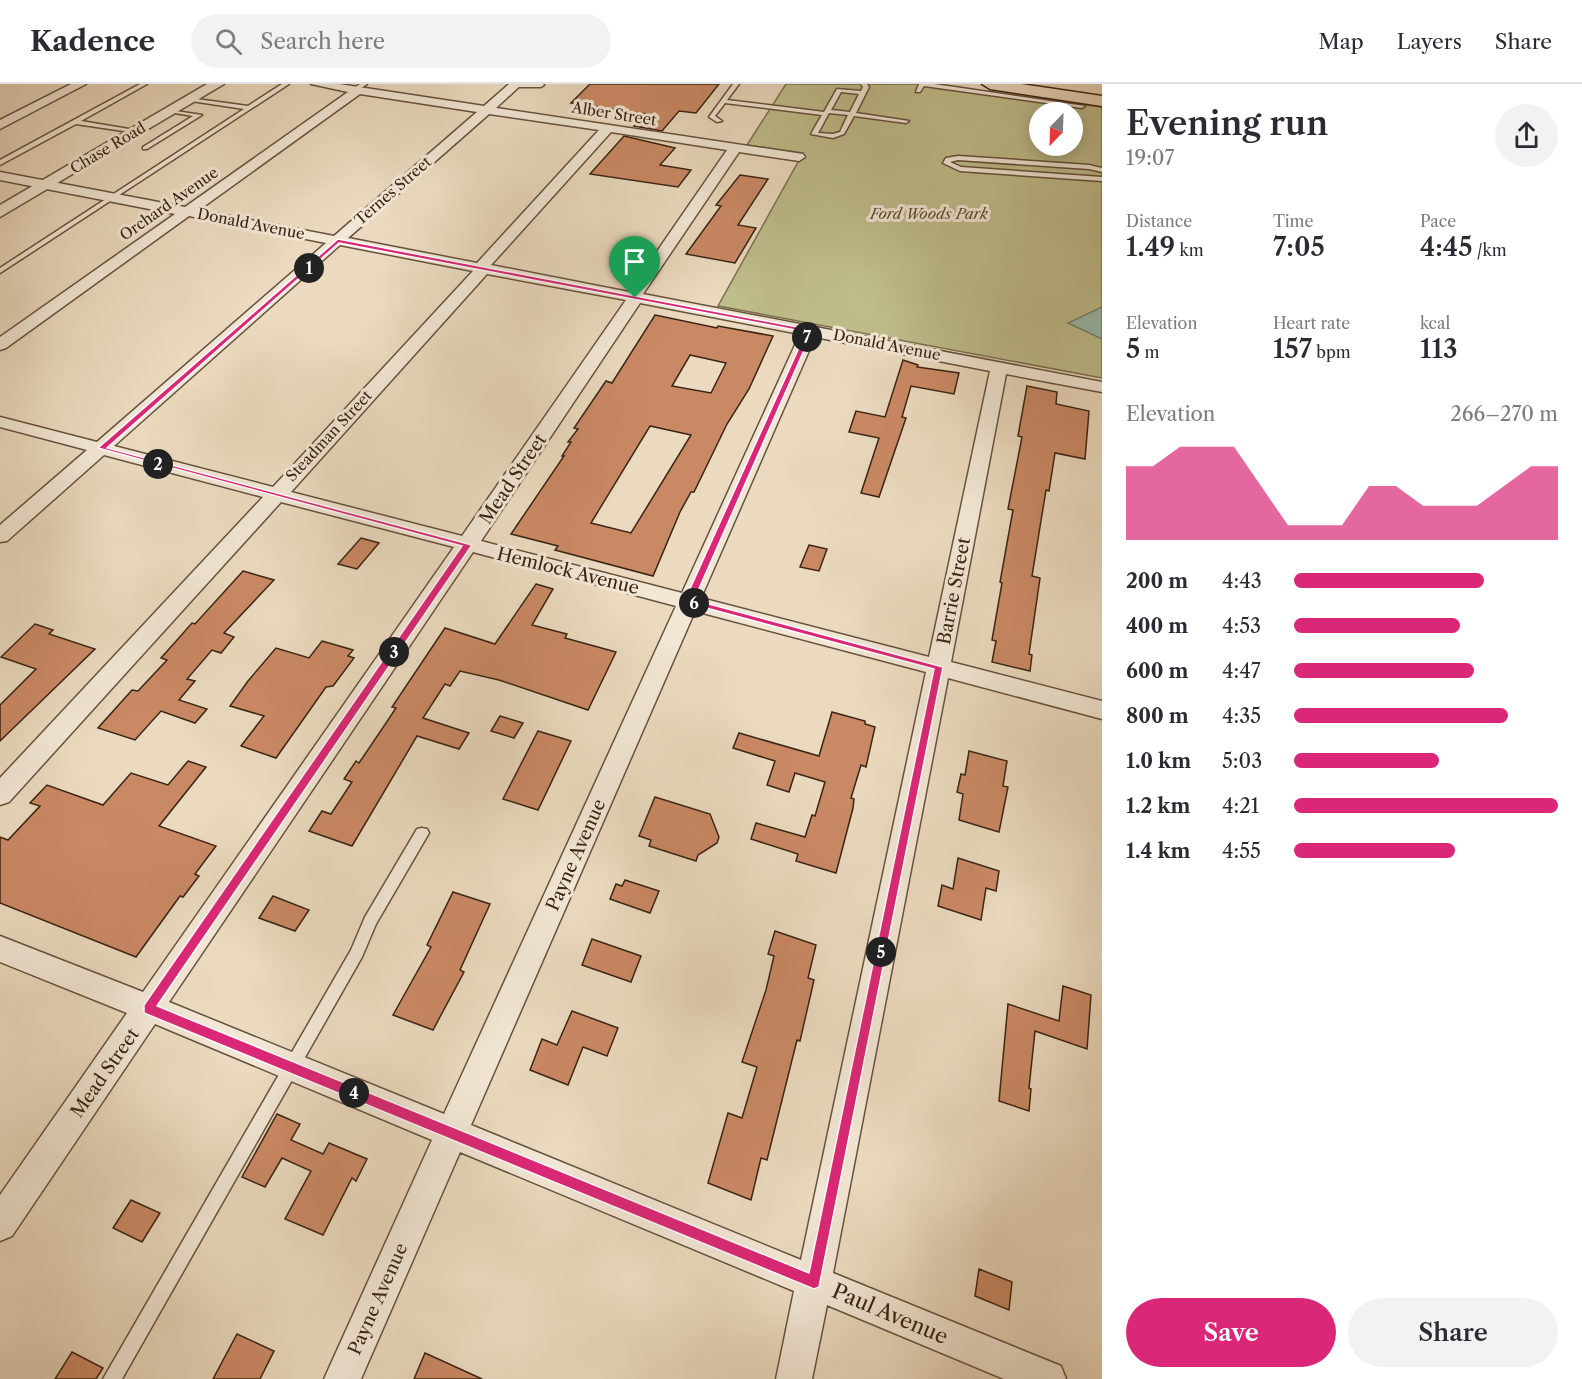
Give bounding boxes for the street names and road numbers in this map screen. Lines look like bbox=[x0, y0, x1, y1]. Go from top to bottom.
street label: Alber Street bbox=[569, 97, 658, 130]
street label: Chase Road bbox=[66, 118, 149, 178]
street label: Ternes Street bbox=[350, 152, 435, 229]
street label: Orchard Avenue bbox=[116, 163, 222, 245]
street label: Donald Avenue bbox=[196, 204, 306, 243]
street label: Donald Avenue bbox=[832, 325, 942, 364]
street label: Steadman Street bbox=[282, 386, 376, 485]
street label: Mead Street bbox=[475, 429, 552, 528]
street label: Barrie Street bbox=[933, 535, 975, 646]
street label: Hemlock Avenue bbox=[495, 543, 641, 599]
street label: Payne Avenue bbox=[542, 796, 610, 914]
street label: Mead Street bbox=[66, 1024, 144, 1122]
street label: Payne Avenue bbox=[344, 1240, 412, 1358]
street label: Paul Avenue bbox=[829, 1278, 952, 1349]

